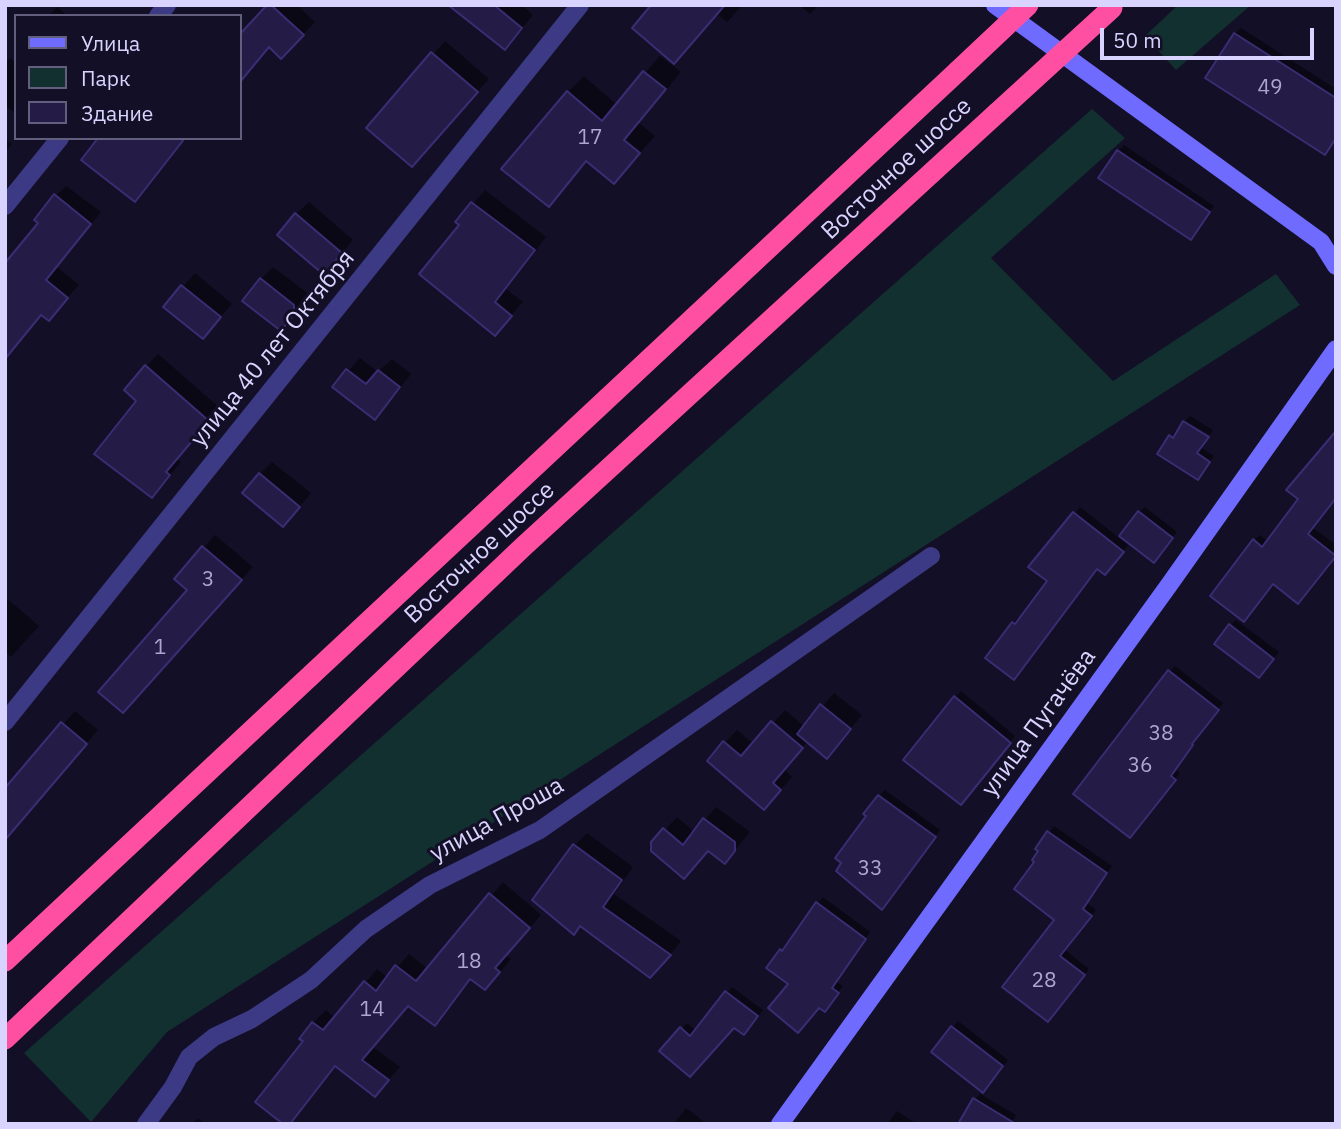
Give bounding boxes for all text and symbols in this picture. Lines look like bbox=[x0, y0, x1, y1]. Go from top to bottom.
legend bbox=[14, 14, 242, 140]
scale bar bbox=[1103, 14, 1316, 58]
text: 50 m bbox=[1113, 26, 1162, 54]
text: Улица bbox=[81, 29, 140, 57]
text: Парк bbox=[81, 64, 131, 92]
house number: 49 bbox=[1257, 75, 1283, 101]
street label: Восточное шоссе bbox=[816, 92, 978, 246]
text: Здание bbox=[81, 99, 153, 127]
house number: 17 bbox=[577, 125, 603, 151]
street label: улица 40 лет Октября bbox=[185, 245, 361, 453]
street label: Восточное шоссе bbox=[399, 476, 561, 630]
house number: 3 bbox=[202, 567, 214, 593]
house number: 1 bbox=[154, 635, 166, 661]
street label: улица Пугачёва bbox=[976, 644, 1102, 802]
house number: 38 bbox=[1148, 721, 1174, 747]
house number: 36 bbox=[1127, 753, 1153, 779]
street label: улица Проша bbox=[425, 772, 569, 868]
house number: 33 bbox=[857, 856, 883, 882]
house number: 18 bbox=[456, 949, 482, 975]
house number: 28 bbox=[1031, 968, 1057, 994]
house number: 14 bbox=[359, 997, 385, 1023]

